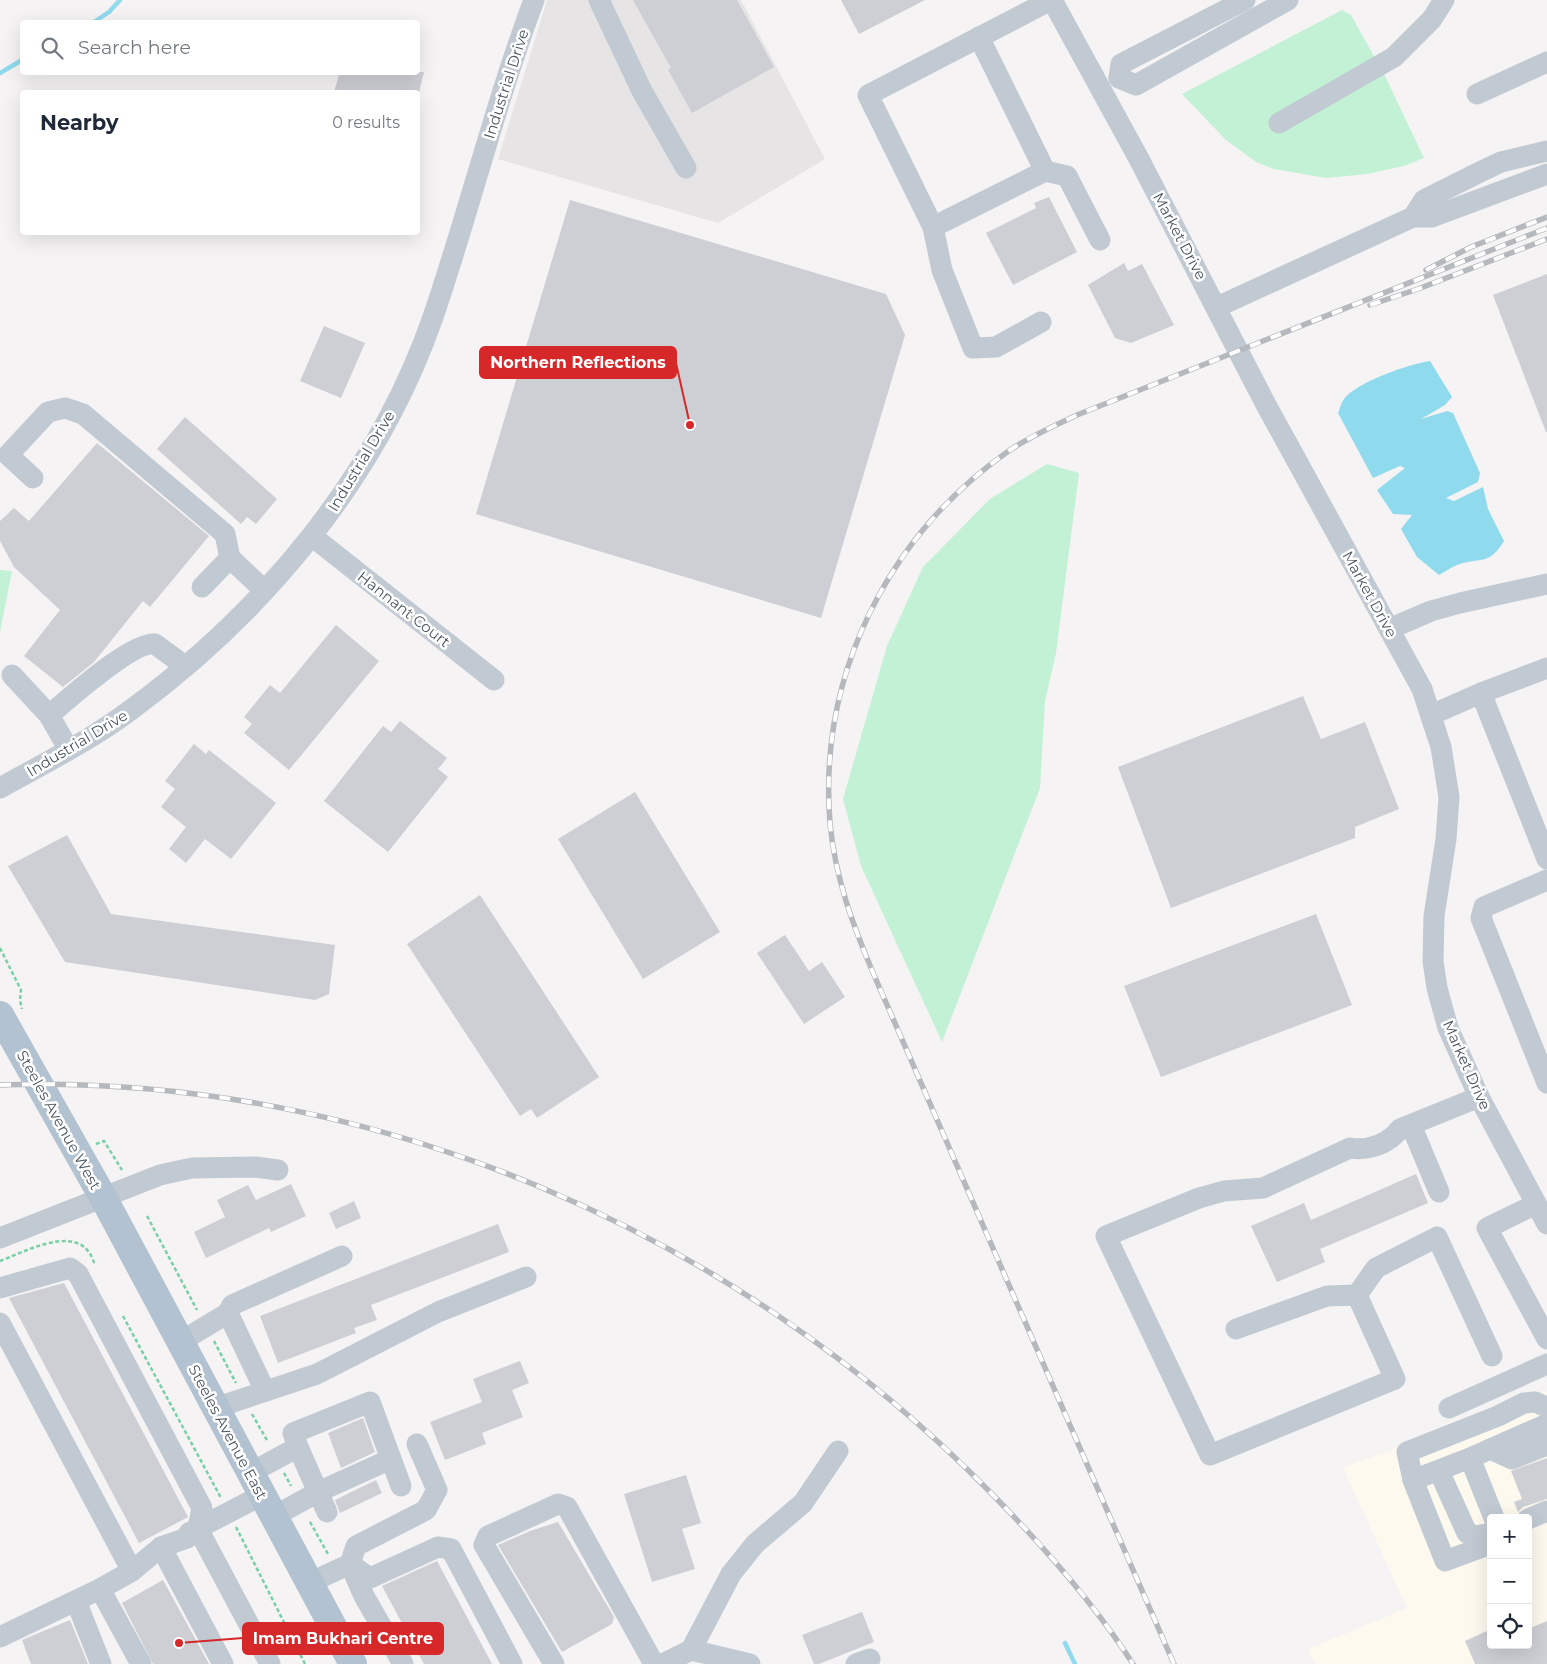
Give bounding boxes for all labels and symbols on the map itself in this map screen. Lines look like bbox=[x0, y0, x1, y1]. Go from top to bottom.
street label: Industrial Drive bbox=[479, 27, 533, 141]
street label: Market Drive bbox=[1149, 189, 1211, 283]
callout: Northern Reflections bbox=[480, 347, 676, 378]
text: Northern Reflections bbox=[490, 353, 666, 372]
street label: Industrial Drive bbox=[323, 407, 399, 515]
street label: Market Drive bbox=[1338, 547, 1402, 641]
street label: Hannant Court bbox=[354, 567, 454, 651]
street label: Industrial Drive bbox=[23, 705, 131, 781]
street label: Market Drive bbox=[1439, 1017, 1495, 1113]
street label: Steeles Avenue West bbox=[13, 1047, 105, 1193]
street label: Steeles Avenue East bbox=[184, 1361, 272, 1503]
callout: Imam Bukhari Centre bbox=[243, 1623, 443, 1654]
text: Imam Bukhari Centre bbox=[253, 1629, 433, 1648]

